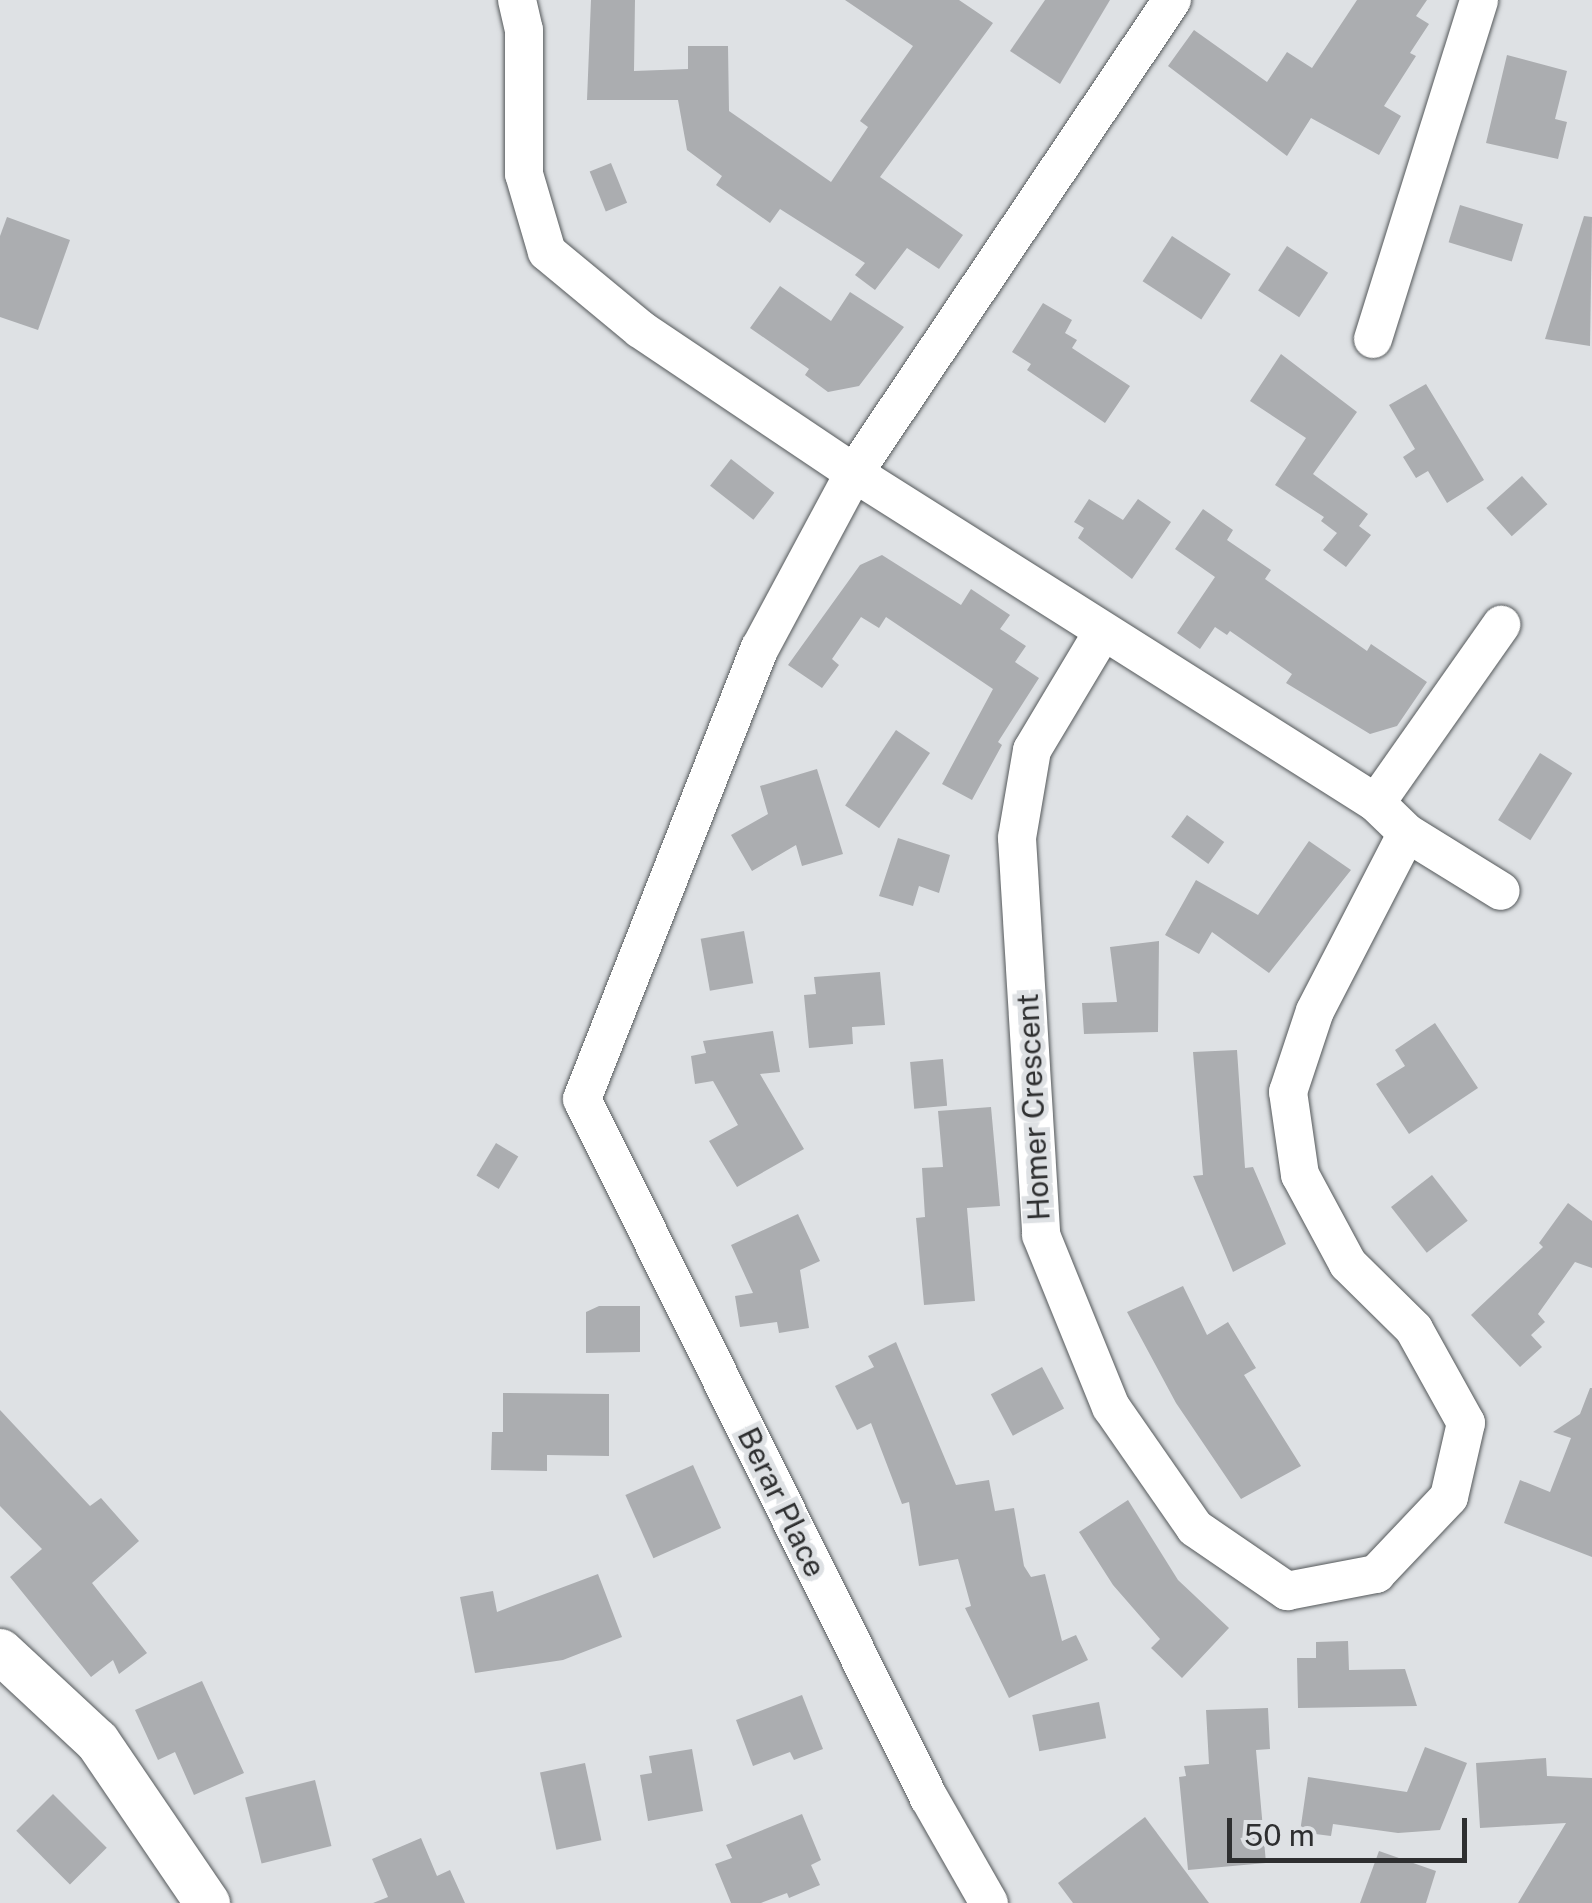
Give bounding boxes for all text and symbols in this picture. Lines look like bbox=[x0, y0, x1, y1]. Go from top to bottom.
street label: Homer Crescent bbox=[1009, 992, 1057, 1222]
street label: Berar Place bbox=[730, 1421, 834, 1583]
scale bar bbox=[1232, 1798, 1472, 1860]
text: 50 m bbox=[1244, 1817, 1315, 1853]

